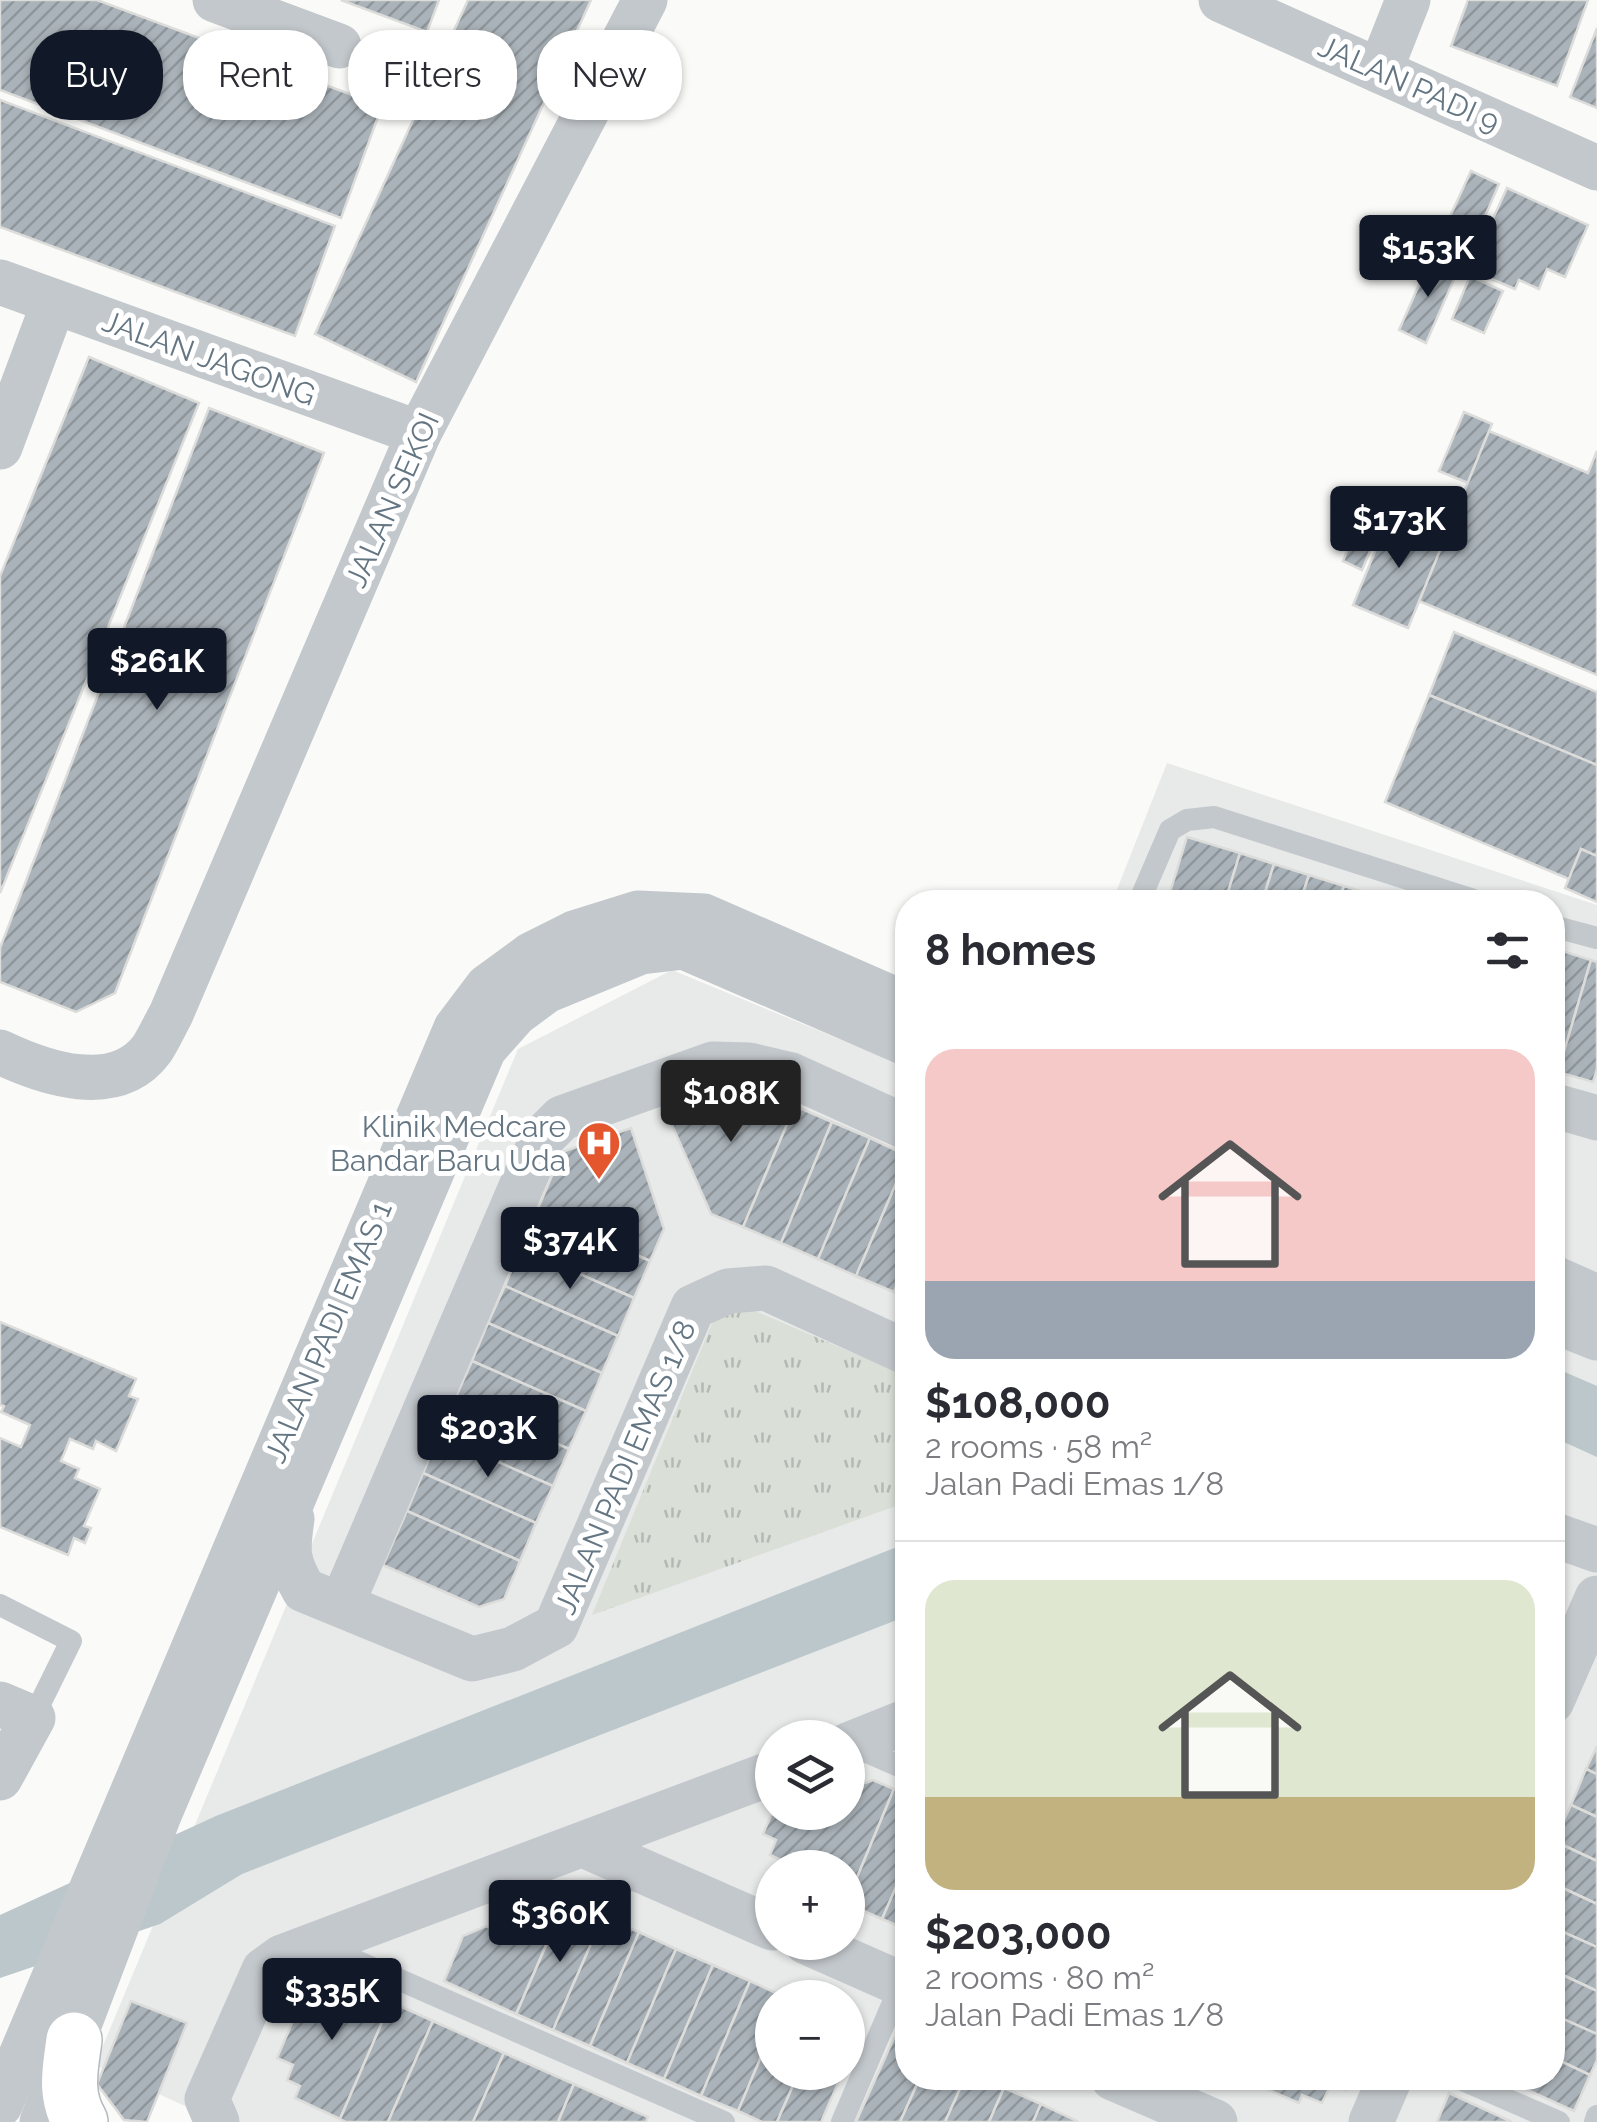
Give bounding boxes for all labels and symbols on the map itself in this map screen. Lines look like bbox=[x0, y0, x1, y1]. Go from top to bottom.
street label: JALAN PADI 9 bbox=[1313, 28, 1505, 140]
pin: $153K bbox=[1358, 215, 1498, 300]
street label: JALAN JAGONG bbox=[98, 303, 320, 413]
street label: JALAN SEKOI bbox=[338, 407, 446, 593]
pin: $173K bbox=[1329, 486, 1469, 571]
pin: $261K bbox=[87, 628, 227, 713]
pin: $108K bbox=[661, 1060, 801, 1145]
place label: Klinik Medcare Bandar Baru Uda bbox=[330, 1109, 566, 1178]
hospital icon: Klinik Medcare Bandar Baru Uda bbox=[576, 1120, 622, 1181]
street label: JALAN PADI EMAS 1 bbox=[257, 1196, 399, 1468]
pin: $374K bbox=[500, 1207, 640, 1292]
street label: JALAN PADI EMAS 1/8 bbox=[547, 1315, 703, 1619]
pin: $203K bbox=[418, 1395, 558, 1480]
pin: $360K bbox=[490, 1880, 630, 1965]
pin: $335K bbox=[262, 1958, 402, 2043]

